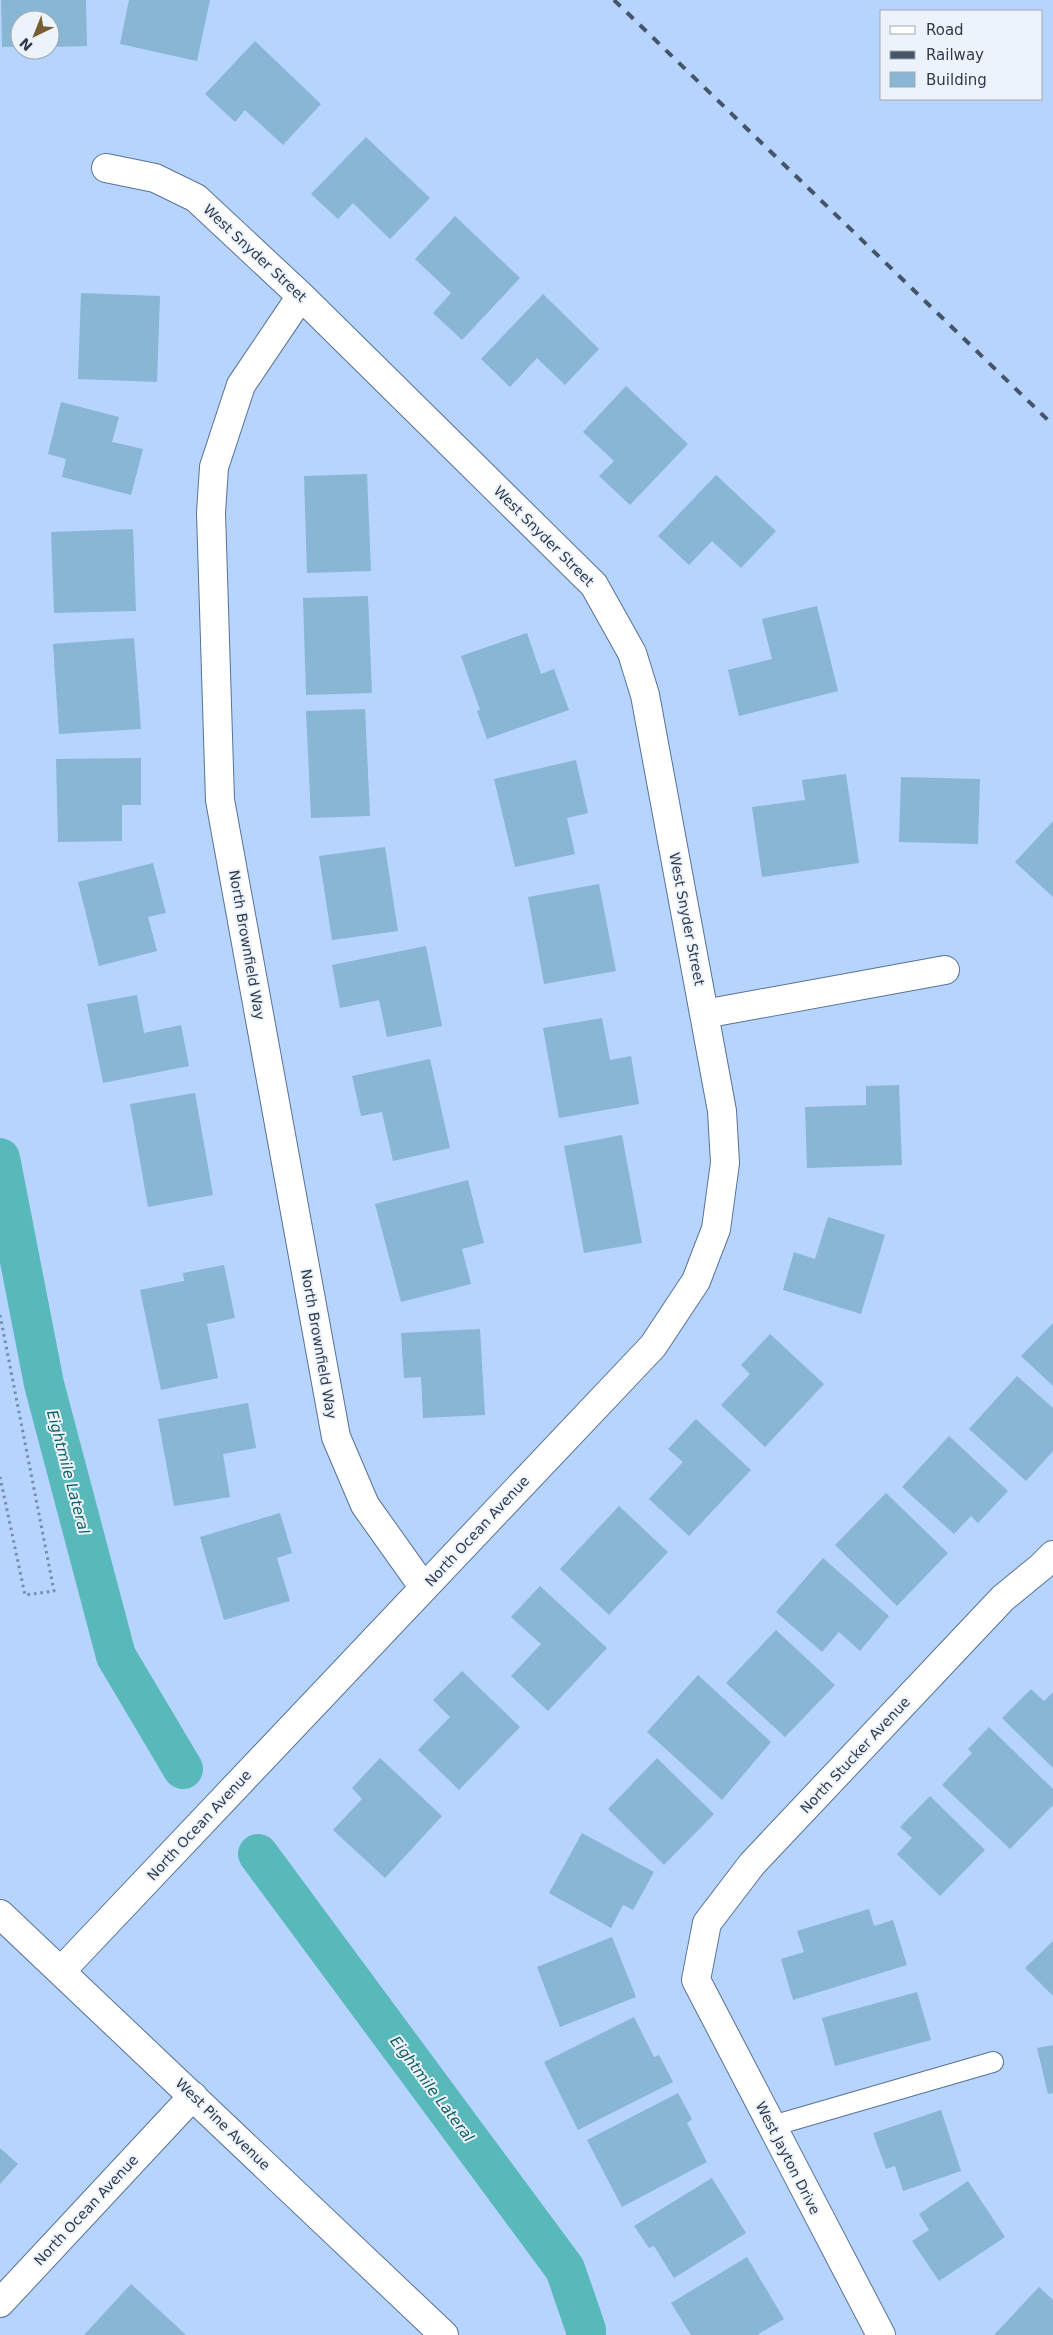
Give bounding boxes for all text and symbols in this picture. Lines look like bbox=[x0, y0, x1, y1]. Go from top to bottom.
north arrow bbox=[10, 10, 60, 60]
legend bbox=[880, 10, 1043, 100]
text: Road bbox=[926, 21, 964, 39]
text: N bbox=[16, 35, 36, 54]
text: Railway bbox=[926, 46, 984, 64]
text: Building bbox=[926, 71, 987, 89]
street label: West Snyder Street bbox=[200, 201, 310, 305]
street label: West Snyder Street bbox=[491, 483, 598, 590]
street label: West Snyder Street bbox=[666, 851, 708, 987]
street label: North Brownfield Way bbox=[226, 869, 268, 1021]
street label: North Brownfield Way bbox=[298, 1268, 340, 1420]
water label: Eightmile Lateral bbox=[43, 1408, 93, 1537]
street label: North Ocean Avenue bbox=[422, 1473, 532, 1589]
street label: North Stucker Avenue bbox=[797, 1694, 913, 1816]
street label: North Ocean Avenue bbox=[144, 1767, 254, 1883]
water label: Eightmile Lateral bbox=[386, 2033, 478, 2146]
street label: West Pine Avenue bbox=[173, 2075, 273, 2173]
street label: West Jayton Drive bbox=[753, 2099, 823, 2217]
street label: North Ocean Avenue bbox=[31, 2152, 141, 2268]

